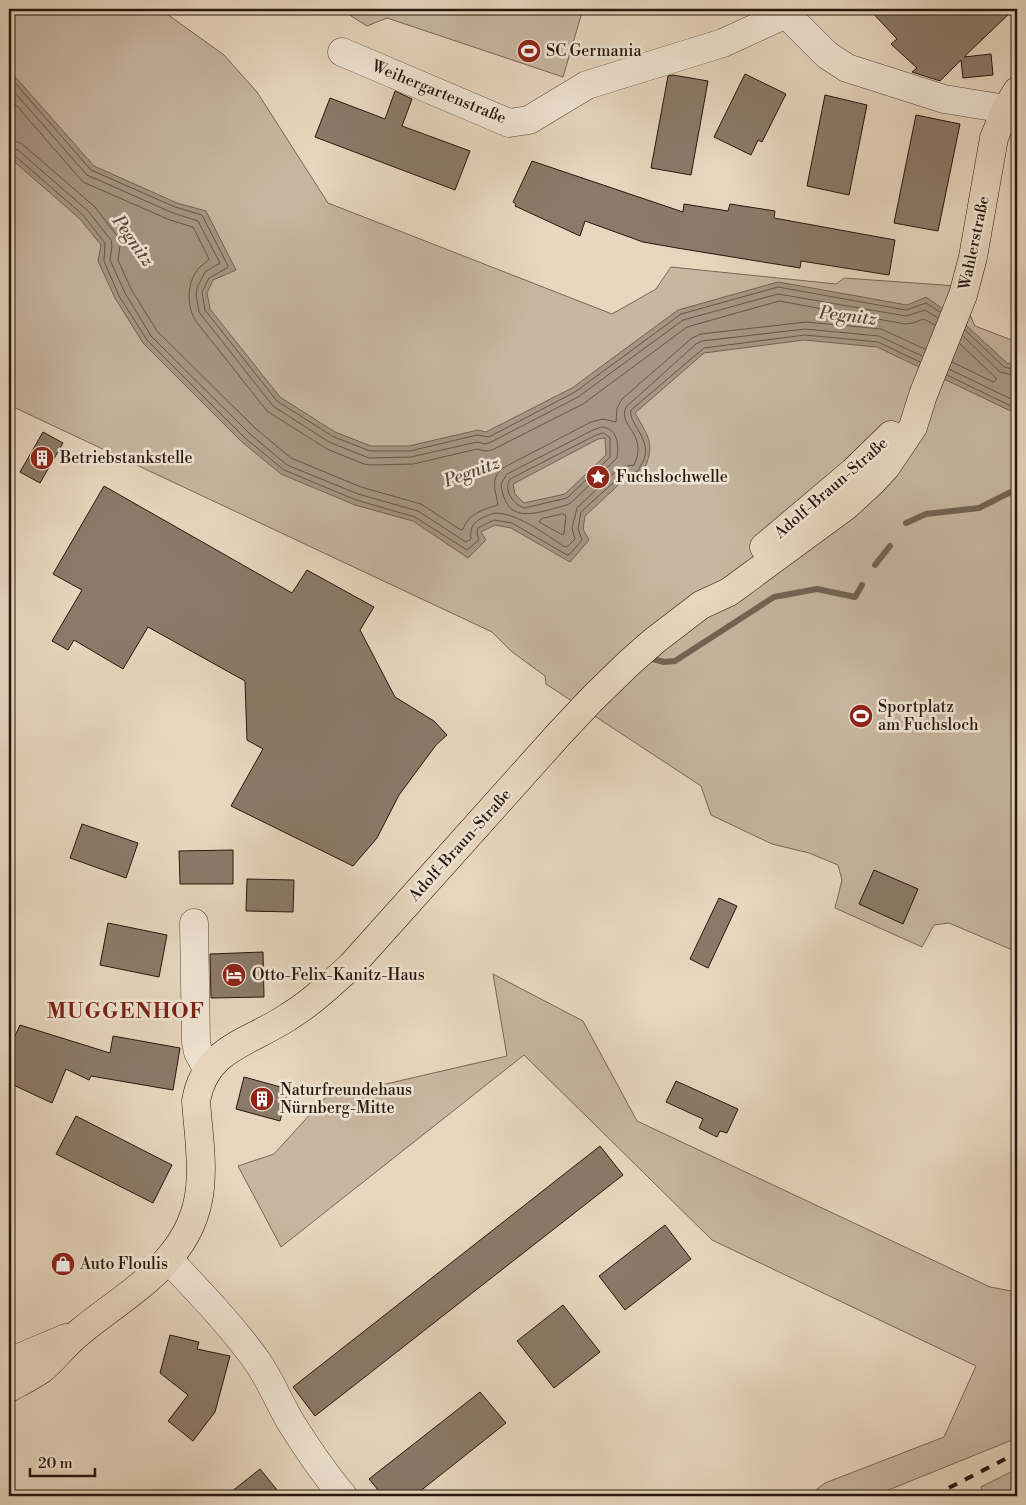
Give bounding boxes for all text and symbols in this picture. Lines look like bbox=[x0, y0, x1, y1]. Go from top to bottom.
sports icon: SC Germania bbox=[516, 38, 542, 64]
place label: SC Germania bbox=[546, 41, 643, 61]
street label: Weihergartenstraße bbox=[368, 56, 509, 128]
street label: Wahlerstraße bbox=[954, 194, 994, 293]
water label: Pegnitz bbox=[106, 210, 159, 272]
water label: Pegnitz bbox=[817, 301, 879, 331]
street label: Adolf-Braun-Straße bbox=[769, 433, 892, 543]
building icon: Betriebstankstelle bbox=[29, 445, 55, 471]
place label: Betriebstankstelle bbox=[59, 448, 193, 468]
water label: Pegnitz bbox=[440, 451, 504, 493]
place icon: Fuchslochwelle bbox=[585, 464, 611, 490]
place label: Fuchslochwelle bbox=[616, 467, 728, 487]
place label: Sportplatz am Fuchsloch bbox=[878, 697, 979, 735]
sports icon: Sportplatz am Fuchsloch bbox=[848, 703, 874, 729]
street label: Adolf-Braun-Straße bbox=[404, 785, 516, 906]
hotel icon: Otto-Felix-Kanitz-Haus bbox=[221, 962, 247, 988]
place label: Otto-Felix-Kanitz-Haus bbox=[252, 965, 425, 985]
district label: MUGGENHOF bbox=[47, 999, 205, 1025]
place label: Naturfreundehaus Nürnberg-Mitte bbox=[280, 1080, 412, 1118]
building icon: Naturfreundehaus Nürnberg-Mitte bbox=[249, 1086, 275, 1112]
shop icon: Auto Floulis bbox=[50, 1251, 76, 1277]
place label: Auto Floulis bbox=[79, 1254, 168, 1274]
scale bar bbox=[30, 1445, 95, 1477]
text: 20 m bbox=[38, 1454, 73, 1473]

